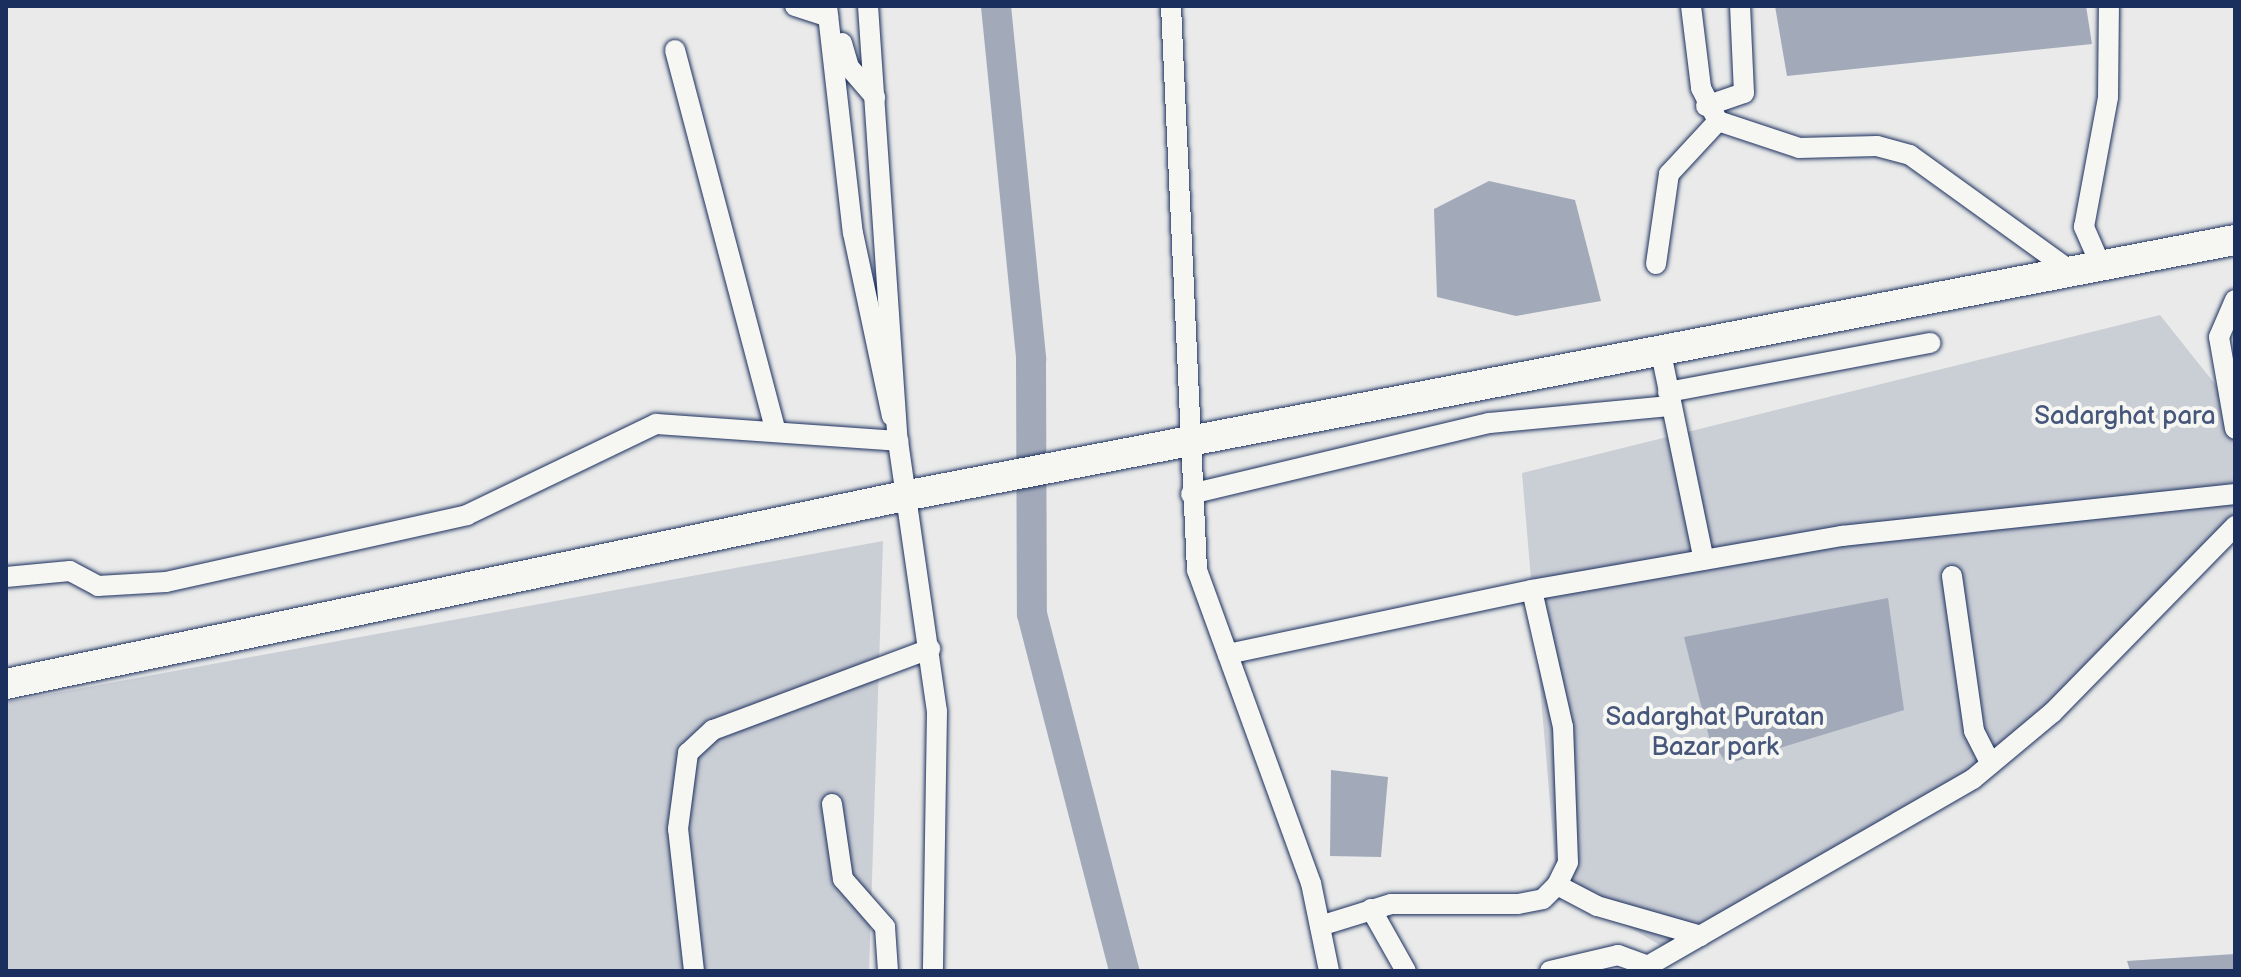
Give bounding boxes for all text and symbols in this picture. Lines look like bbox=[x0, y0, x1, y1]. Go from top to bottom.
park label: Sadarghat para bbox=[2034, 401, 2216, 433]
park label: Sadarghat Puratan Bazar park bbox=[1605, 702, 1825, 764]

